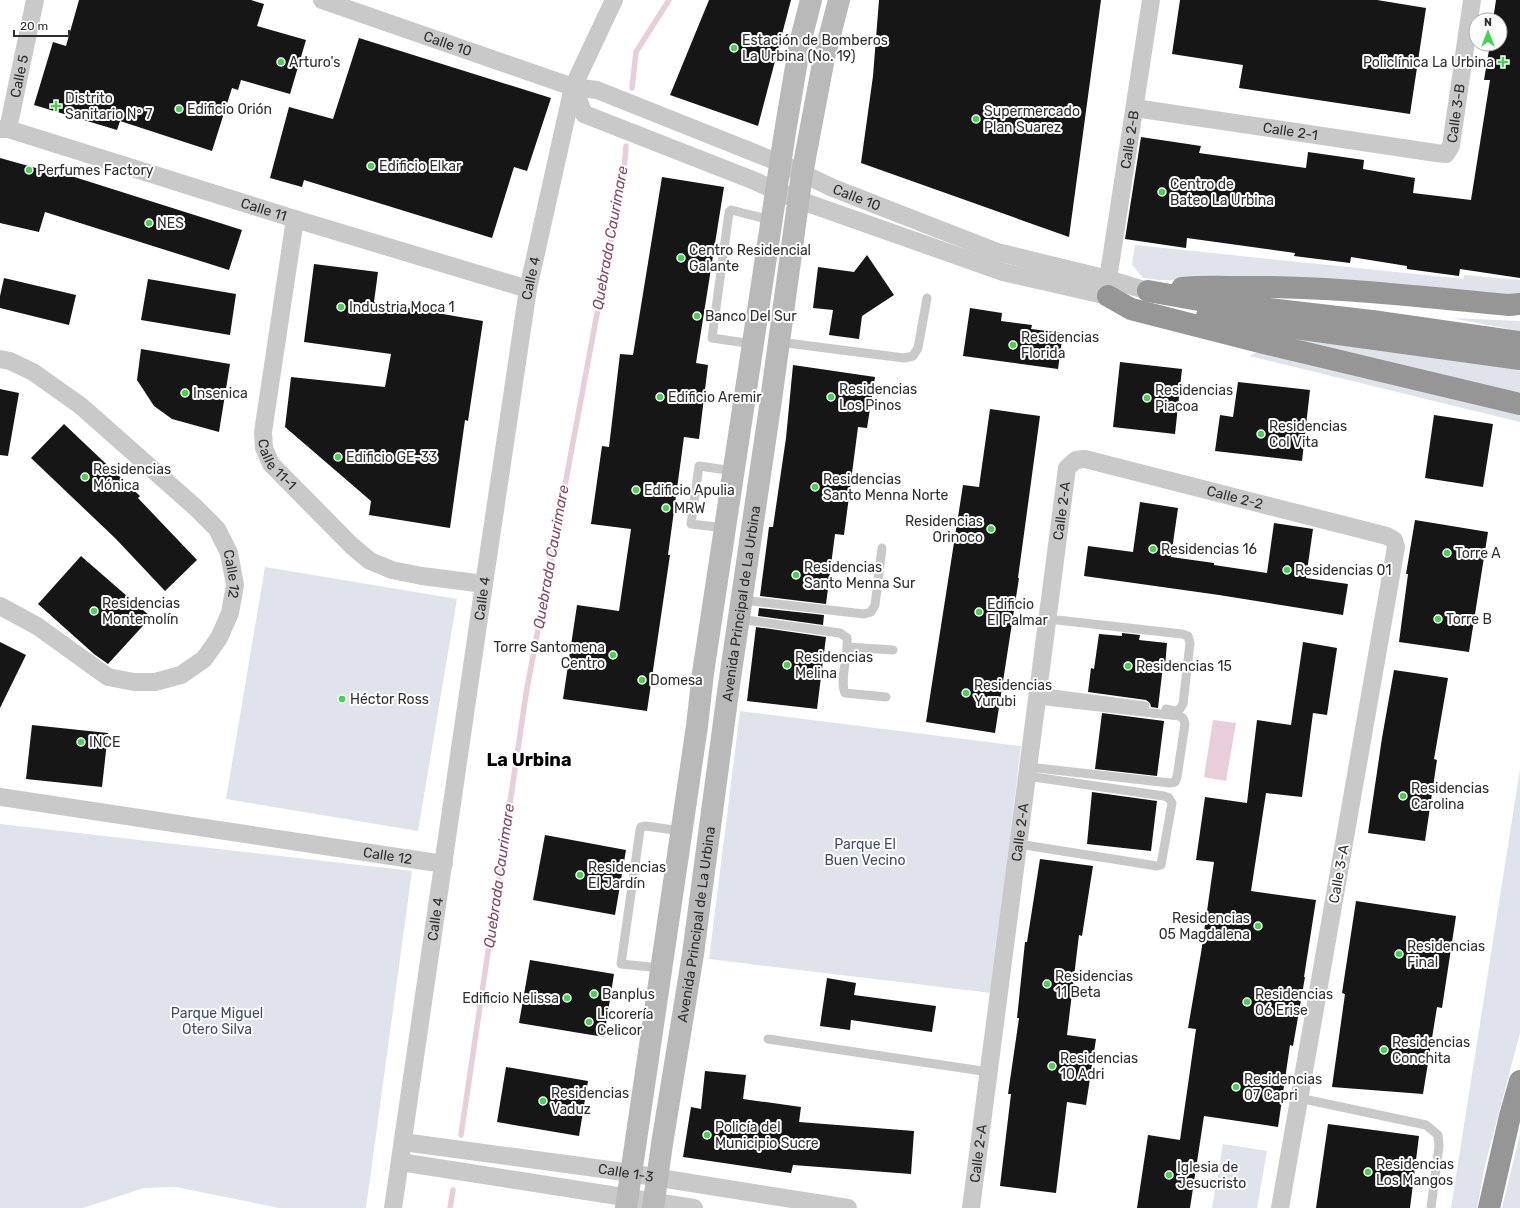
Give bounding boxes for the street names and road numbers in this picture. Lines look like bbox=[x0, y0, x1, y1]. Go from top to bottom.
street label: Calle 10 bbox=[421, 27, 474, 60]
street label: Calle 5 bbox=[6, 53, 32, 99]
street label: Calle 3-B bbox=[1443, 82, 1468, 144]
street label: Calle 2-B bbox=[1117, 109, 1142, 170]
street label: Calle 2-1 bbox=[1262, 119, 1319, 144]
street label: Calle 10 bbox=[830, 180, 883, 214]
street label: Calle 11 bbox=[239, 194, 289, 224]
street label: Calle 4 bbox=[518, 255, 544, 301]
street label: Calle 11-1 bbox=[255, 438, 300, 493]
street label: Calle 2-A bbox=[1049, 480, 1074, 541]
street label: Calle 2-2 bbox=[1205, 482, 1265, 513]
street label: Avenida Principal de La Urbina bbox=[718, 504, 764, 702]
street label: Calle 12 bbox=[220, 548, 244, 600]
street label: Calle 4 bbox=[470, 575, 494, 621]
street label: Calle 2-A bbox=[1008, 801, 1032, 862]
street label: Avenida Principal de La Urbina bbox=[673, 825, 718, 1023]
street label: Calle 12 bbox=[362, 843, 413, 868]
street label: Calle 3-A bbox=[1325, 843, 1353, 905]
street label: Calle 4 bbox=[424, 896, 447, 942]
street label: Calle 2-A bbox=[966, 1123, 990, 1184]
street label: Calle 1-3 bbox=[597, 1160, 655, 1185]

